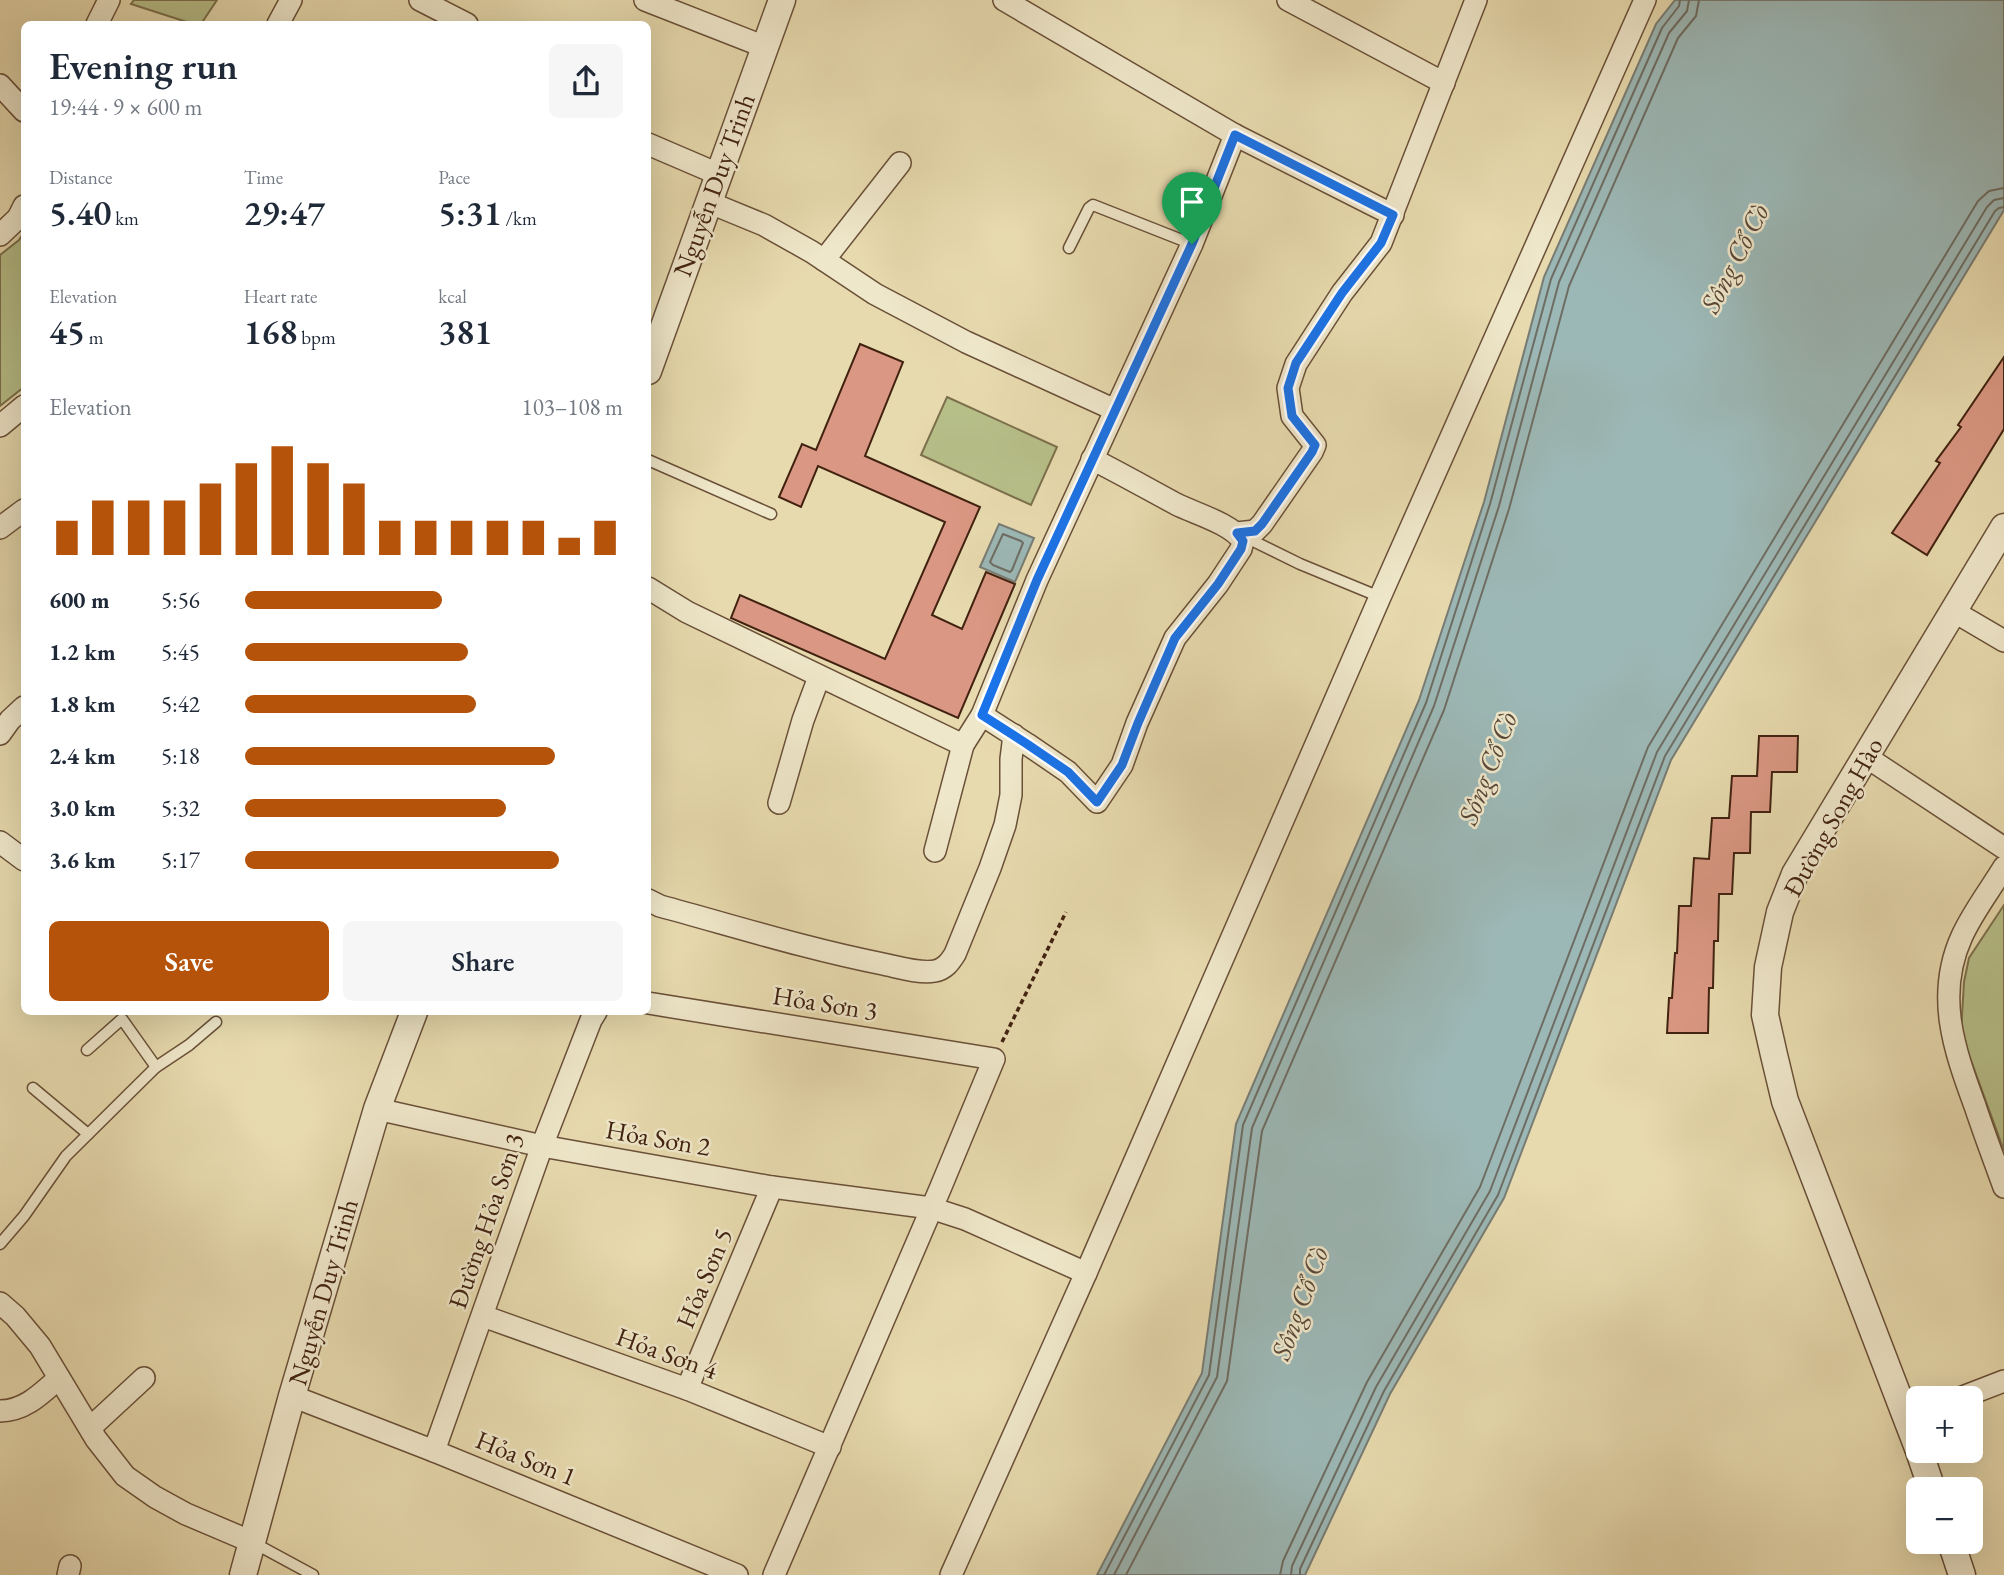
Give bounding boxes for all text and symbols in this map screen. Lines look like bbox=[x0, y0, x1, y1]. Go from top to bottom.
text: Evening run bbox=[49, 41, 238, 90]
button: share bbox=[549, 44, 623, 118]
street label: Nguyễn Duy Trinh bbox=[665, 89, 763, 281]
text: 19:44 · 9 × 600 m bbox=[49, 92, 202, 122]
text: Distance bbox=[49, 165, 112, 190]
text: Time bbox=[244, 165, 283, 190]
text: Pace bbox=[438, 165, 470, 190]
pin bbox=[1162, 172, 1222, 244]
icon: arrive bbox=[1173, 183, 1211, 221]
text: 5.40 bbox=[49, 190, 111, 235]
text: 29:47 bbox=[244, 190, 325, 235]
text: 5:31 bbox=[438, 190, 502, 235]
water label: Sông Cổ Cò bbox=[1691, 197, 1777, 320]
text: km bbox=[111, 206, 139, 231]
text: /km bbox=[502, 206, 537, 231]
text: Elevation bbox=[49, 284, 117, 309]
text: Heart rate bbox=[244, 284, 317, 309]
text: kcal bbox=[438, 284, 467, 309]
text: 45 bbox=[49, 309, 85, 354]
text: 168 bbox=[244, 309, 298, 354]
text: 381 bbox=[438, 309, 492, 354]
text: m bbox=[85, 325, 104, 350]
text: bpm bbox=[298, 325, 336, 350]
text: Elevation bbox=[49, 392, 132, 422]
text: 103–108 m bbox=[522, 392, 623, 422]
text: 600 m bbox=[49, 585, 110, 615]
text: 5:56 bbox=[161, 585, 200, 615]
text: 1.2 km bbox=[49, 637, 116, 667]
text: 5:45 bbox=[161, 637, 200, 667]
text: 1.8 km bbox=[49, 689, 116, 719]
text: 5:42 bbox=[161, 689, 200, 719]
water label: Sông Cổ Cò bbox=[1449, 706, 1525, 830]
street label: Đường Song Hào bbox=[1775, 731, 1891, 903]
text: 2.4 km bbox=[49, 741, 116, 771]
text: 5:18 bbox=[161, 741, 200, 771]
text: 3.0 km bbox=[49, 793, 116, 823]
text: 5:32 bbox=[161, 793, 200, 823]
text: 3.6 km bbox=[49, 845, 116, 875]
text: 5:17 bbox=[161, 845, 200, 875]
button: Save bbox=[49, 921, 329, 1001]
button: Share bbox=[343, 921, 623, 1001]
street label: Hỏa Sơn 3 bbox=[770, 978, 880, 1028]
street label: Hỏa Sơn 2 bbox=[603, 1112, 713, 1164]
street label: Đường Hỏa Sơn 3 bbox=[440, 1129, 532, 1313]
street label: Nguyễn Duy Trinh bbox=[280, 1195, 366, 1389]
street label: Hỏa Sơn 5 bbox=[668, 1223, 740, 1333]
water label: Sông Cổ Cò bbox=[1262, 1241, 1336, 1366]
street label: Hỏa Sơn 4 bbox=[612, 1319, 723, 1387]
map controls bbox=[1906, 1386, 1983, 1554]
button: + bbox=[1906, 1386, 1983, 1463]
street label: Hỏa Sơn 1 bbox=[471, 1422, 581, 1494]
button: − bbox=[1906, 1477, 1983, 1554]

